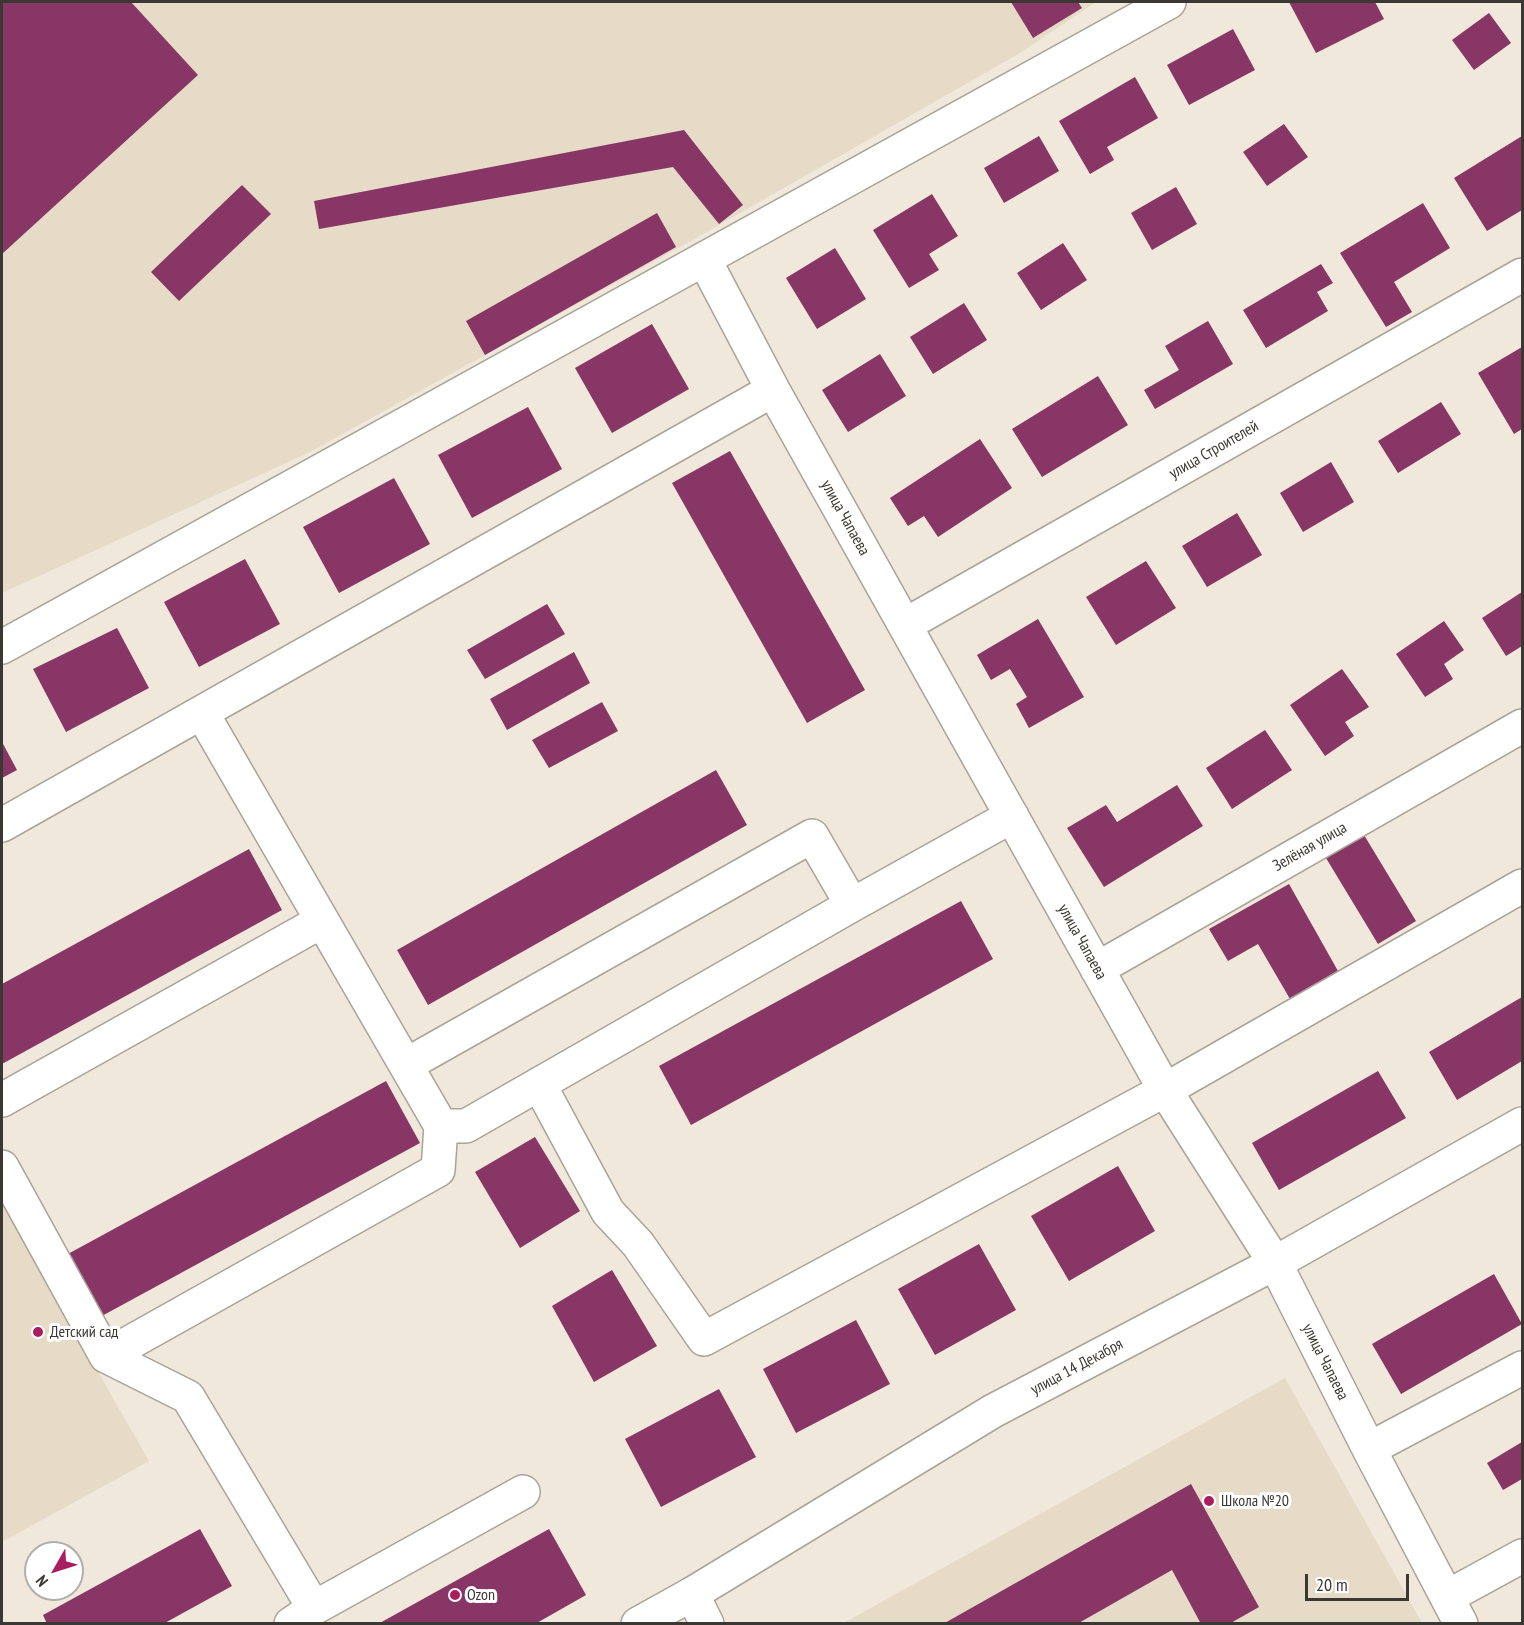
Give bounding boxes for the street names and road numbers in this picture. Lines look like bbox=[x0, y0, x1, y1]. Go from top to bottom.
street label: улица Строителей bbox=[1166, 417, 1262, 483]
street label: улица Чапаева bbox=[816, 477, 874, 559]
street label: Зелёная улица bbox=[1270, 818, 1350, 876]
street label: улица Чапаева bbox=[1053, 901, 1111, 983]
street label: улица Чапаева bbox=[1298, 1321, 1352, 1403]
street label: улица 14 Декабря bbox=[1028, 1335, 1126, 1399]

